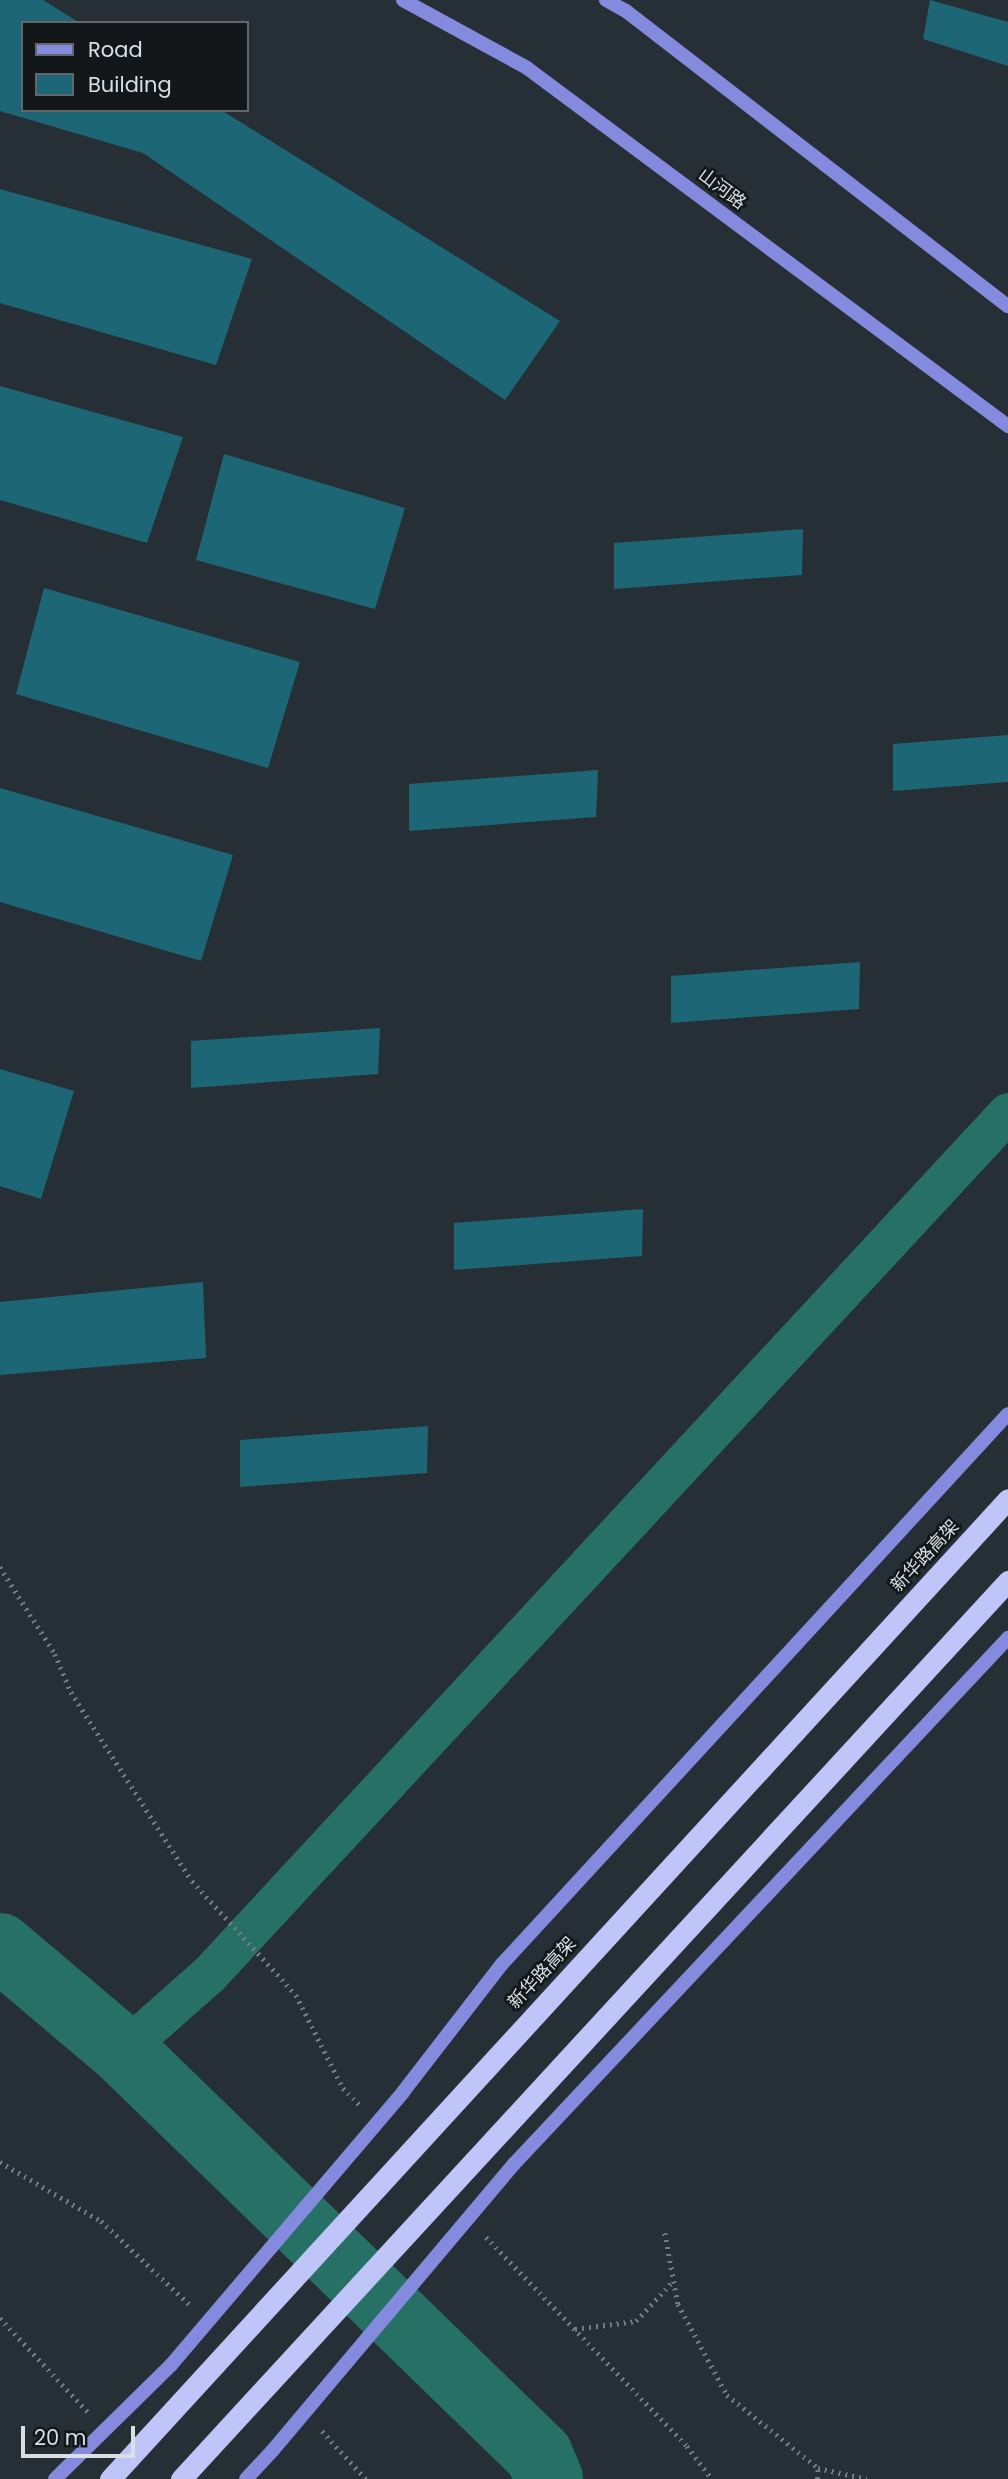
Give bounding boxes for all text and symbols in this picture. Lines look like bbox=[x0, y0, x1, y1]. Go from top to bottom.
legend bbox=[21, 21, 248, 112]
text: Road bbox=[88, 35, 143, 64]
text: Building bbox=[88, 70, 172, 99]
street label: 山河路 bbox=[694, 164, 750, 214]
street label: 新华路高架 bbox=[886, 1516, 964, 1596]
street label: 新华路高架 bbox=[503, 1933, 581, 2013]
scale bar bbox=[24, 2412, 138, 2456]
text: 20 m bbox=[34, 2423, 87, 2452]

